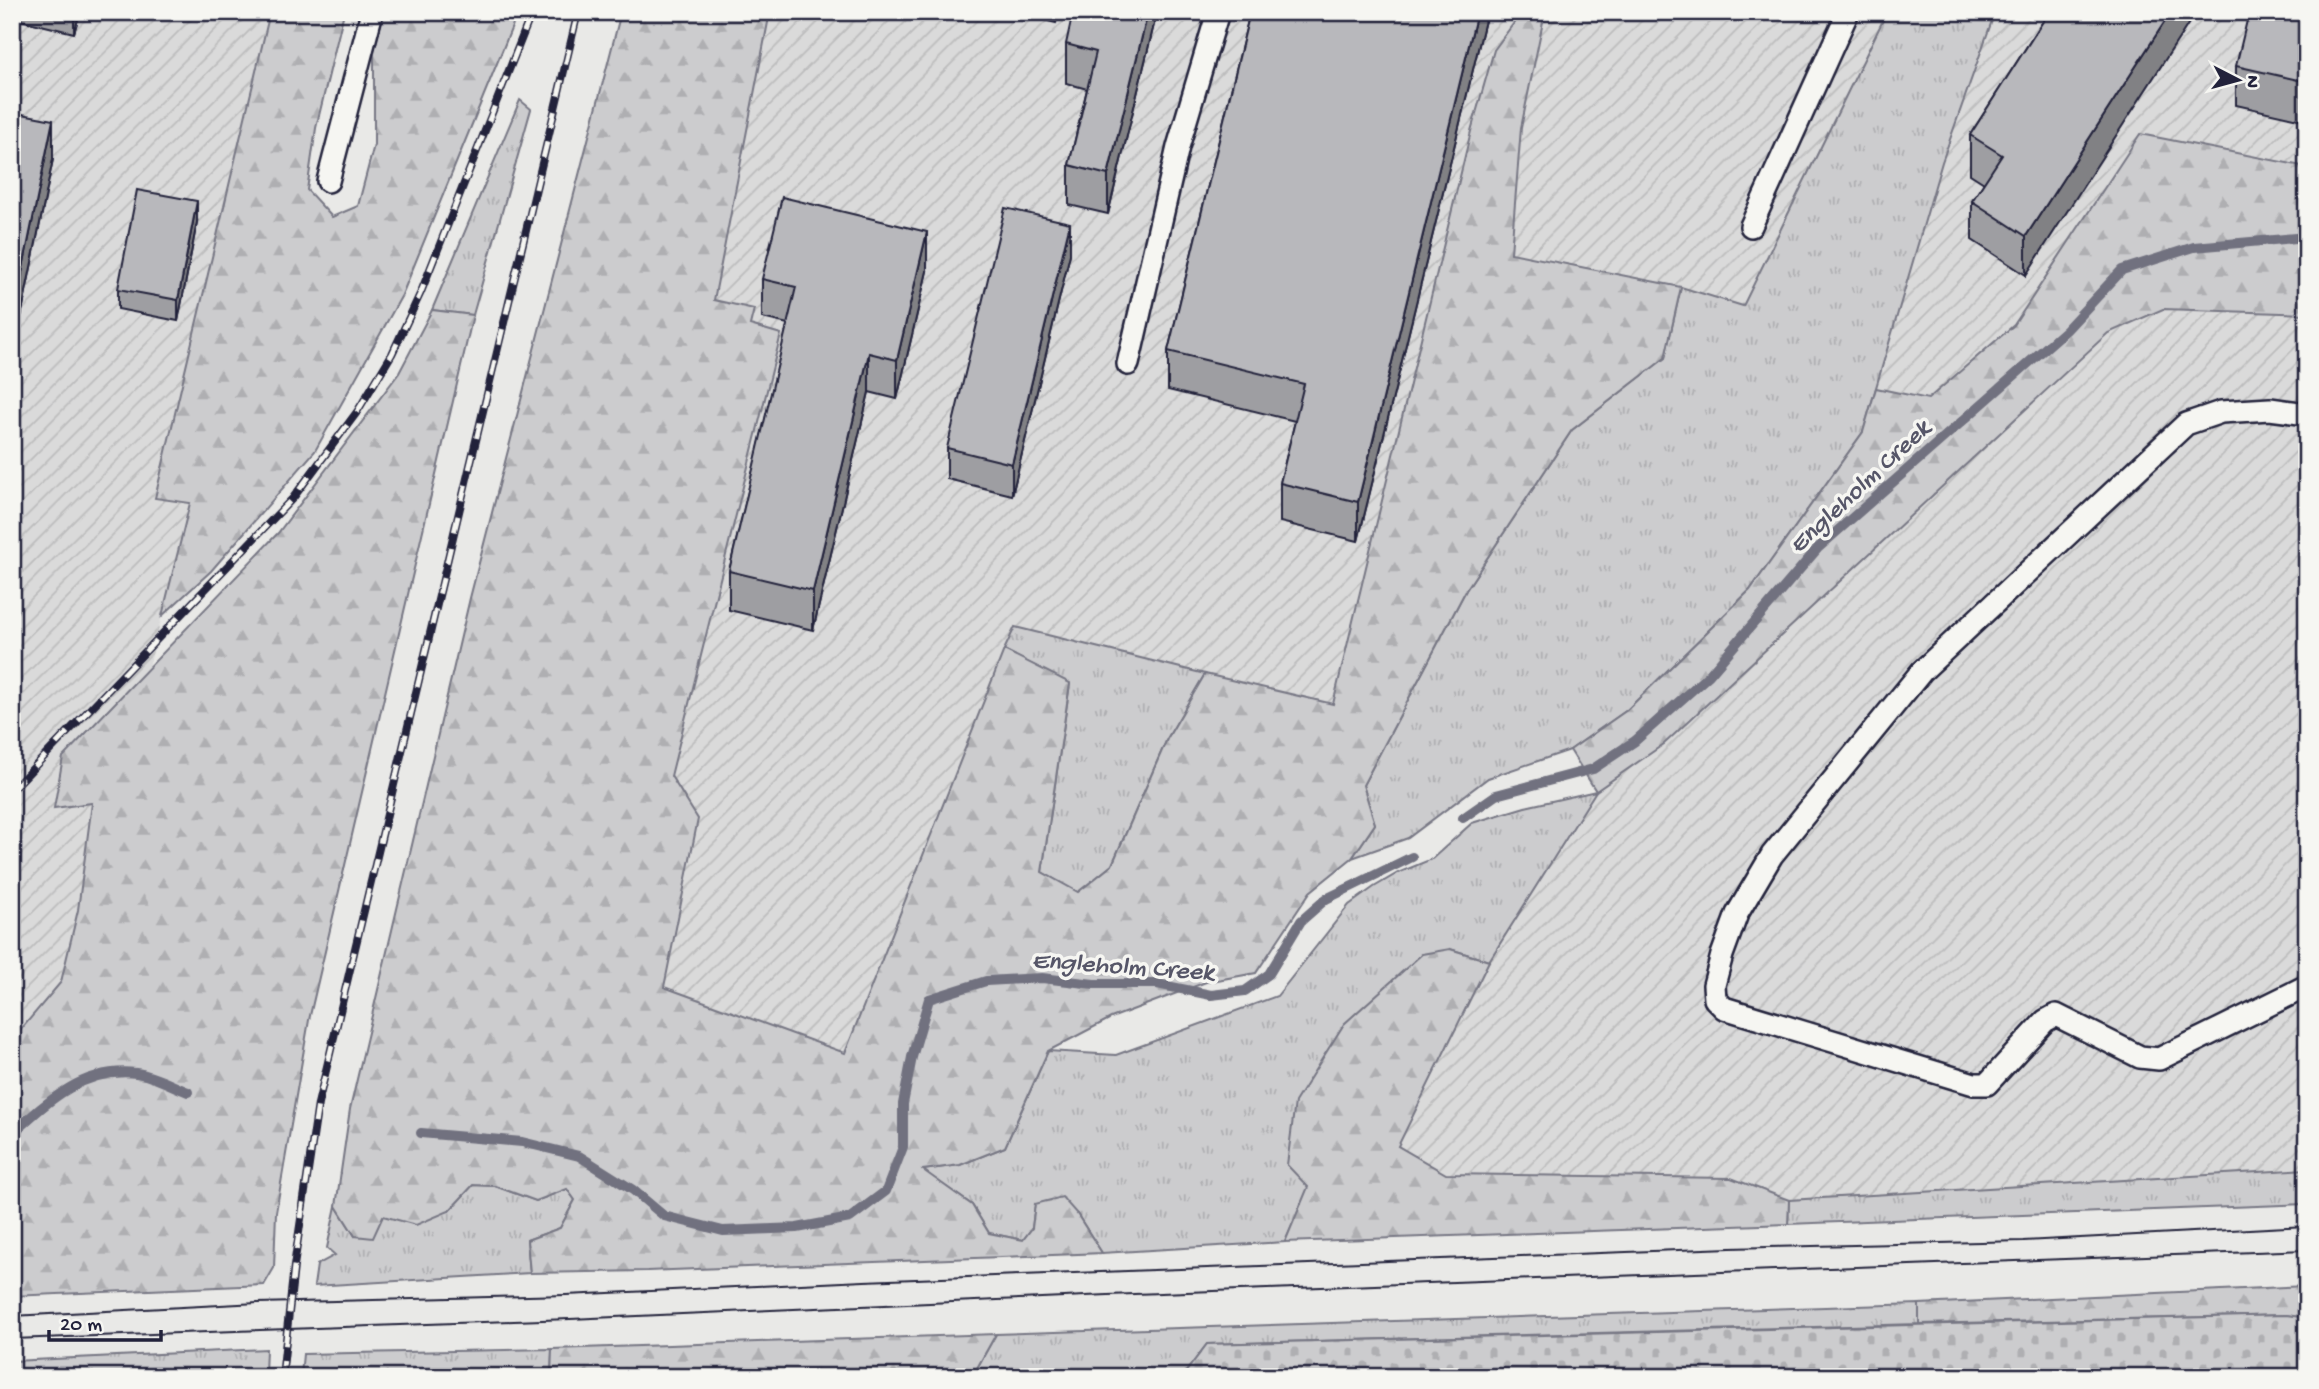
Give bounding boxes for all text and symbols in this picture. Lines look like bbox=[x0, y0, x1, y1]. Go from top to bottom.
north arrow bbox=[2204, 46, 2274, 116]
text: N bbox=[2239, 74, 2264, 89]
water label: Engleholm Creek bbox=[1784, 413, 1940, 562]
water label: Engleholm Creek bbox=[1031, 947, 1217, 990]
scale bar bbox=[49, 1298, 161, 1342]
text: 20 m bbox=[60, 1314, 102, 1339]

